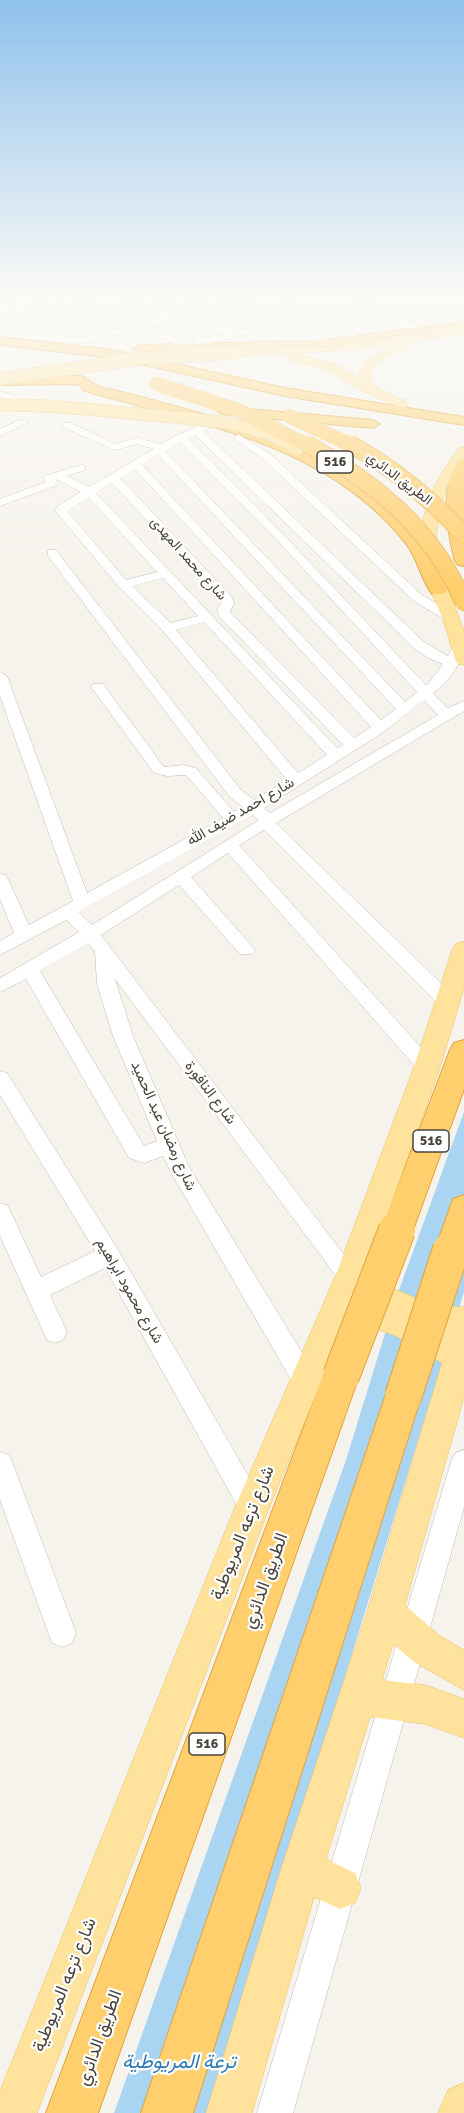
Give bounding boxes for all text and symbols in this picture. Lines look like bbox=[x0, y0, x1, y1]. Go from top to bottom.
street label: الطريق الدائري bbox=[363, 449, 435, 509]
road number: 516 bbox=[317, 451, 353, 473]
street label: شارع محمد المهدى bbox=[146, 514, 230, 604]
street label: شارع احمد ضيف الله bbox=[184, 774, 298, 850]
street label: شارع رمضان عبد الحميد bbox=[126, 1058, 200, 1194]
street label: شارع النافورة bbox=[180, 1058, 240, 1128]
road number: 516 bbox=[413, 1130, 449, 1152]
street label: شارع محمود ابراهيم bbox=[91, 1235, 167, 1347]
street label: شارع ترعه المريوطية bbox=[206, 1463, 280, 1603]
street label: الطريق الدائري bbox=[239, 1530, 293, 1632]
road number: 516 bbox=[189, 1733, 225, 1755]
street label: شارع ترعه المريوطية bbox=[28, 1915, 102, 2055]
street label: الطريق الدائري bbox=[73, 1987, 127, 2089]
water label: ترعة المريوطية bbox=[122, 2051, 236, 2075]

